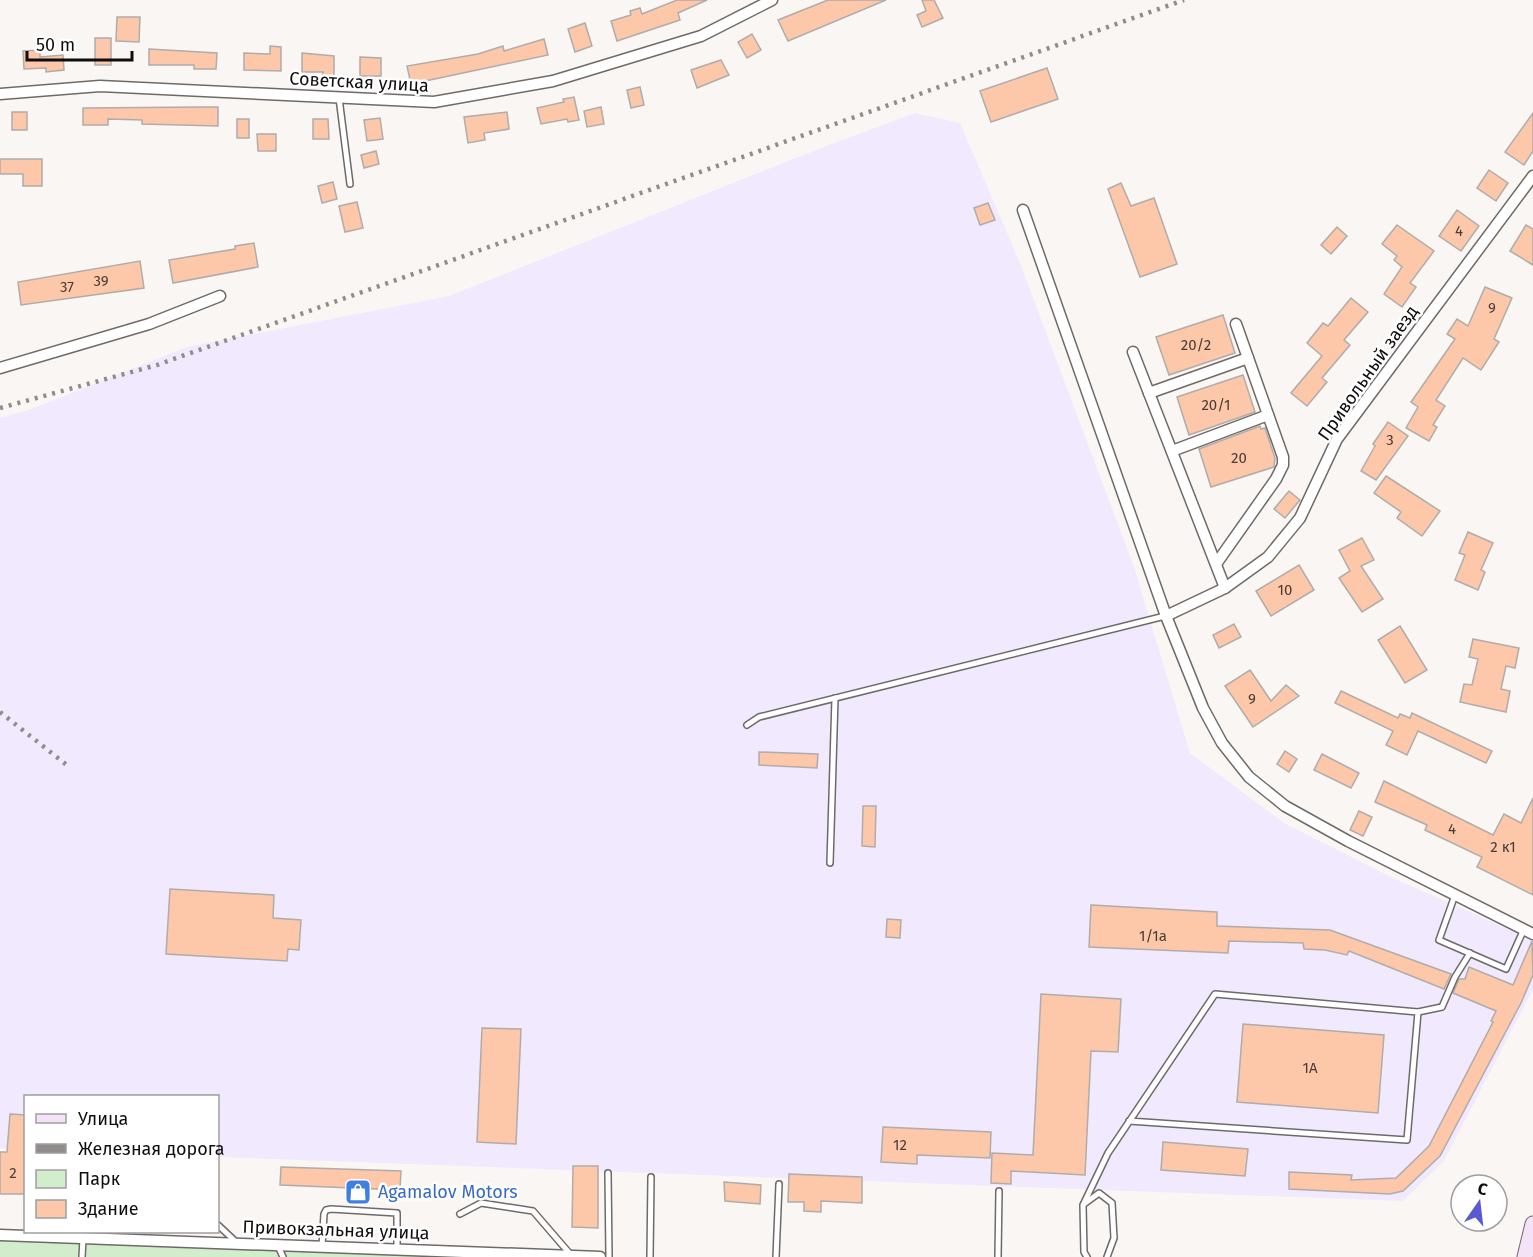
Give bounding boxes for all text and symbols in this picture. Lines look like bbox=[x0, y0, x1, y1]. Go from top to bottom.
scale bar bbox=[27, 24, 132, 62]
text: 50 m bbox=[36, 34, 75, 56]
street label: Советская улица bbox=[289, 67, 429, 97]
house number: 4 bbox=[1455, 222, 1463, 240]
house number: 39 bbox=[93, 272, 109, 290]
house number: 37 bbox=[60, 278, 74, 296]
house number: 9 bbox=[1488, 299, 1496, 317]
street label: Привольный заезд bbox=[1313, 301, 1423, 445]
house number: 20/2 bbox=[1181, 336, 1211, 354]
house number: 20/1 bbox=[1201, 396, 1231, 414]
house number: 3 bbox=[1386, 431, 1394, 449]
house number: 20 bbox=[1231, 449, 1247, 467]
house number: 10 bbox=[1278, 581, 1292, 599]
house number: 9 bbox=[1248, 690, 1256, 708]
house number: 4 bbox=[1448, 820, 1456, 838]
house number: 2 к1 bbox=[1490, 838, 1516, 856]
house number: 1/1а bbox=[1139, 927, 1167, 945]
house number: 1А bbox=[1302, 1059, 1318, 1077]
legend bbox=[24, 1095, 219, 1233]
text: Улица bbox=[78, 1108, 128, 1130]
house number: 12 bbox=[893, 1136, 907, 1154]
text: Железная дорога bbox=[78, 1138, 225, 1160]
house number: 2 bbox=[9, 1164, 17, 1182]
text: Парк bbox=[78, 1168, 121, 1190]
north arrow bbox=[1449, 1173, 1509, 1233]
shop icon: Agamalov Motors bbox=[343, 1177, 373, 1207]
text: С bbox=[1476, 1179, 1490, 1199]
place label: Agamalov Motors bbox=[378, 1181, 518, 1203]
text: Здание bbox=[78, 1198, 139, 1220]
street label: Привокзальная улица bbox=[242, 1216, 430, 1244]

